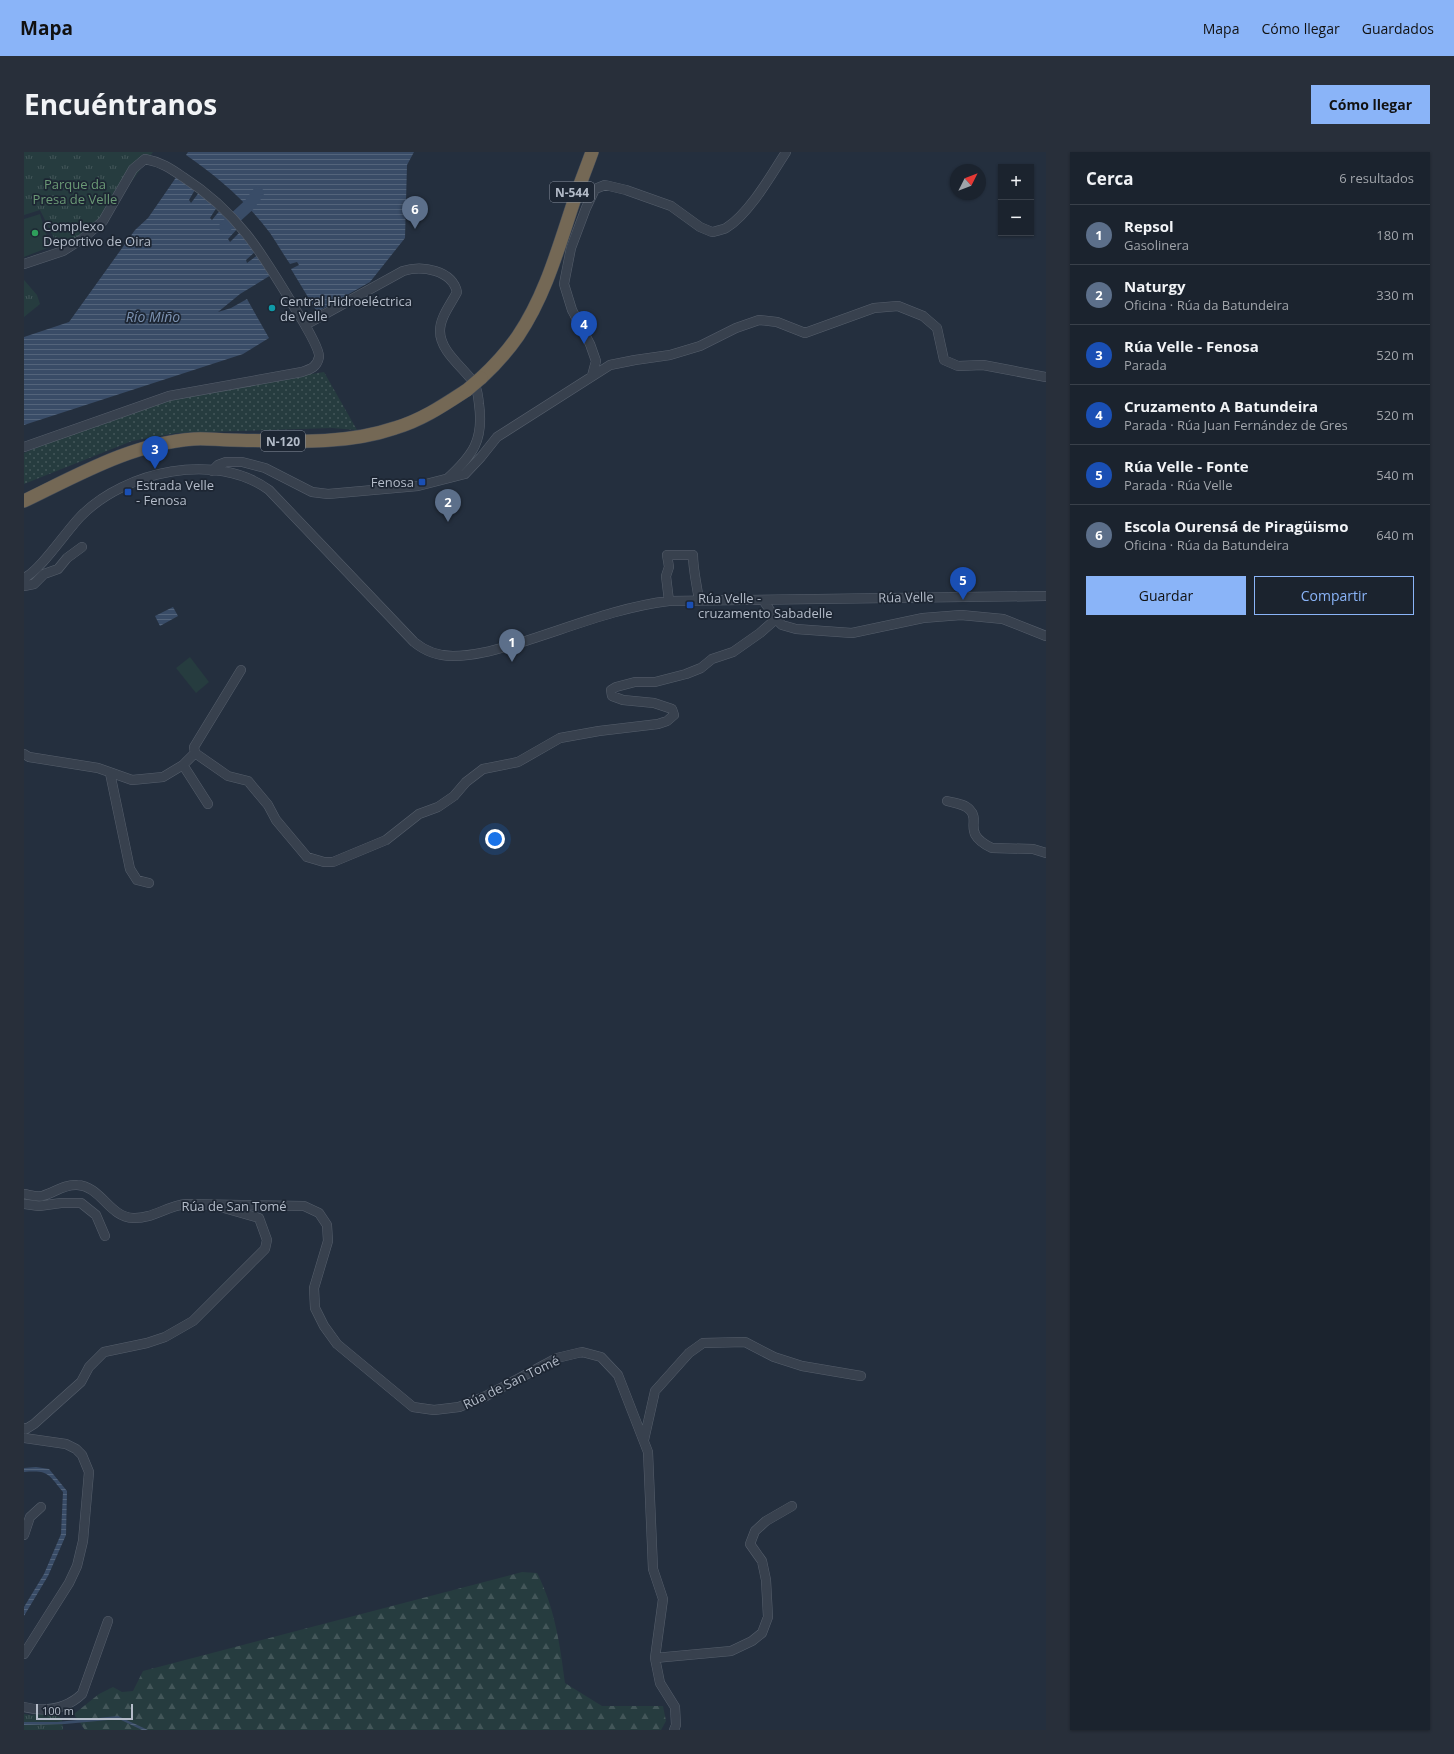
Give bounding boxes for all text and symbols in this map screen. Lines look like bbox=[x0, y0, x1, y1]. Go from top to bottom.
text: Mapa bbox=[20, 15, 73, 41]
text: Mapa bbox=[1203, 19, 1239, 38]
text: Cómo llegar bbox=[1261, 19, 1340, 38]
text: Guardados bbox=[1362, 19, 1434, 38]
text: Encuéntranos bbox=[24, 85, 217, 123]
button: Cómo llegar bbox=[1311, 85, 1430, 124]
north arrow bbox=[950, 164, 986, 200]
map controls bbox=[998, 164, 1034, 236]
button: + bbox=[998, 164, 1034, 200]
text: Cerca bbox=[1086, 167, 1134, 190]
text: 6 resultados bbox=[1339, 169, 1414, 187]
park label: Parque da Presa de Velle bbox=[33, 175, 117, 208]
road number: N-544 bbox=[550, 182, 594, 202]
pin: 6 bbox=[402, 196, 428, 229]
button: − bbox=[998, 200, 1034, 236]
text: Repsol bbox=[1124, 216, 1174, 236]
place label: Complexo Deportivo de Oira bbox=[43, 217, 151, 250]
text: 1 bbox=[1095, 226, 1103, 244]
text: 180 m bbox=[1376, 226, 1414, 244]
marker: Complexo Deportivo de Oira bbox=[30, 228, 40, 238]
text: Gasolinera bbox=[1124, 236, 1189, 254]
text: Naturgy bbox=[1124, 276, 1185, 296]
text: 2 bbox=[1095, 286, 1103, 304]
text: 330 m bbox=[1376, 286, 1414, 304]
place label: Central Hidroeléctrica de Velle bbox=[280, 292, 412, 325]
text: Oficina · Rúa da Batundeira bbox=[1124, 296, 1289, 314]
marker: Central Hidroeléctrica de Velle bbox=[267, 303, 277, 313]
water label: Río Miño bbox=[126, 307, 180, 326]
pin: 4 bbox=[571, 311, 597, 344]
text: Rúa Velle - Fenosa bbox=[1124, 336, 1259, 356]
text: 3 bbox=[1095, 346, 1103, 364]
text: 520 m bbox=[1376, 346, 1414, 364]
text: Parada bbox=[1124, 356, 1167, 374]
text: Cruzamento A Batundeira bbox=[1124, 396, 1318, 416]
text: 4 bbox=[1095, 406, 1103, 424]
text: 520 m bbox=[1376, 406, 1414, 424]
text: Parada · Rúa Juan Fernández de Gres bbox=[1124, 416, 1348, 434]
road number: N-120 bbox=[261, 431, 305, 451]
pin: 3 bbox=[142, 436, 168, 469]
text: Rúa Velle - Fonte bbox=[1124, 456, 1249, 476]
text: 5 bbox=[1095, 466, 1103, 484]
text: 540 m bbox=[1376, 466, 1414, 484]
place label: Fenosa bbox=[371, 473, 414, 491]
place label: Estrada Velle - Fenosa bbox=[136, 476, 214, 509]
text: Parada · Rúa Velle bbox=[1124, 476, 1232, 494]
marker: Fenosa bbox=[417, 477, 427, 487]
marker: Estrada Velle - Fenosa bbox=[123, 487, 133, 497]
pin: 2 bbox=[435, 489, 461, 522]
text: Escola Ourensá de Piragüismo bbox=[1124, 516, 1349, 536]
text: 6 bbox=[1095, 526, 1103, 544]
text: 640 m bbox=[1376, 526, 1414, 544]
text: Oficina · Rúa da Batundeira bbox=[1124, 536, 1289, 554]
pin: 5 bbox=[950, 567, 976, 600]
button: Guardar bbox=[1086, 576, 1246, 615]
button: Compartir bbox=[1254, 576, 1414, 615]
street label: Rúa Velle bbox=[878, 588, 934, 606]
place label: Rúa Velle - cruzamento Sabadelle bbox=[698, 589, 833, 622]
marker: Rúa Velle - cruzamento Sabadelle bbox=[685, 600, 695, 610]
pin: 1 bbox=[499, 629, 525, 662]
your location bbox=[485, 829, 505, 849]
street label: Rúa de San Tomé bbox=[181, 1197, 287, 1215]
street label: Rúa de San Tomé bbox=[460, 1351, 562, 1413]
scale bar bbox=[36, 1702, 133, 1721]
text: 100 m bbox=[42, 1703, 74, 1718]

